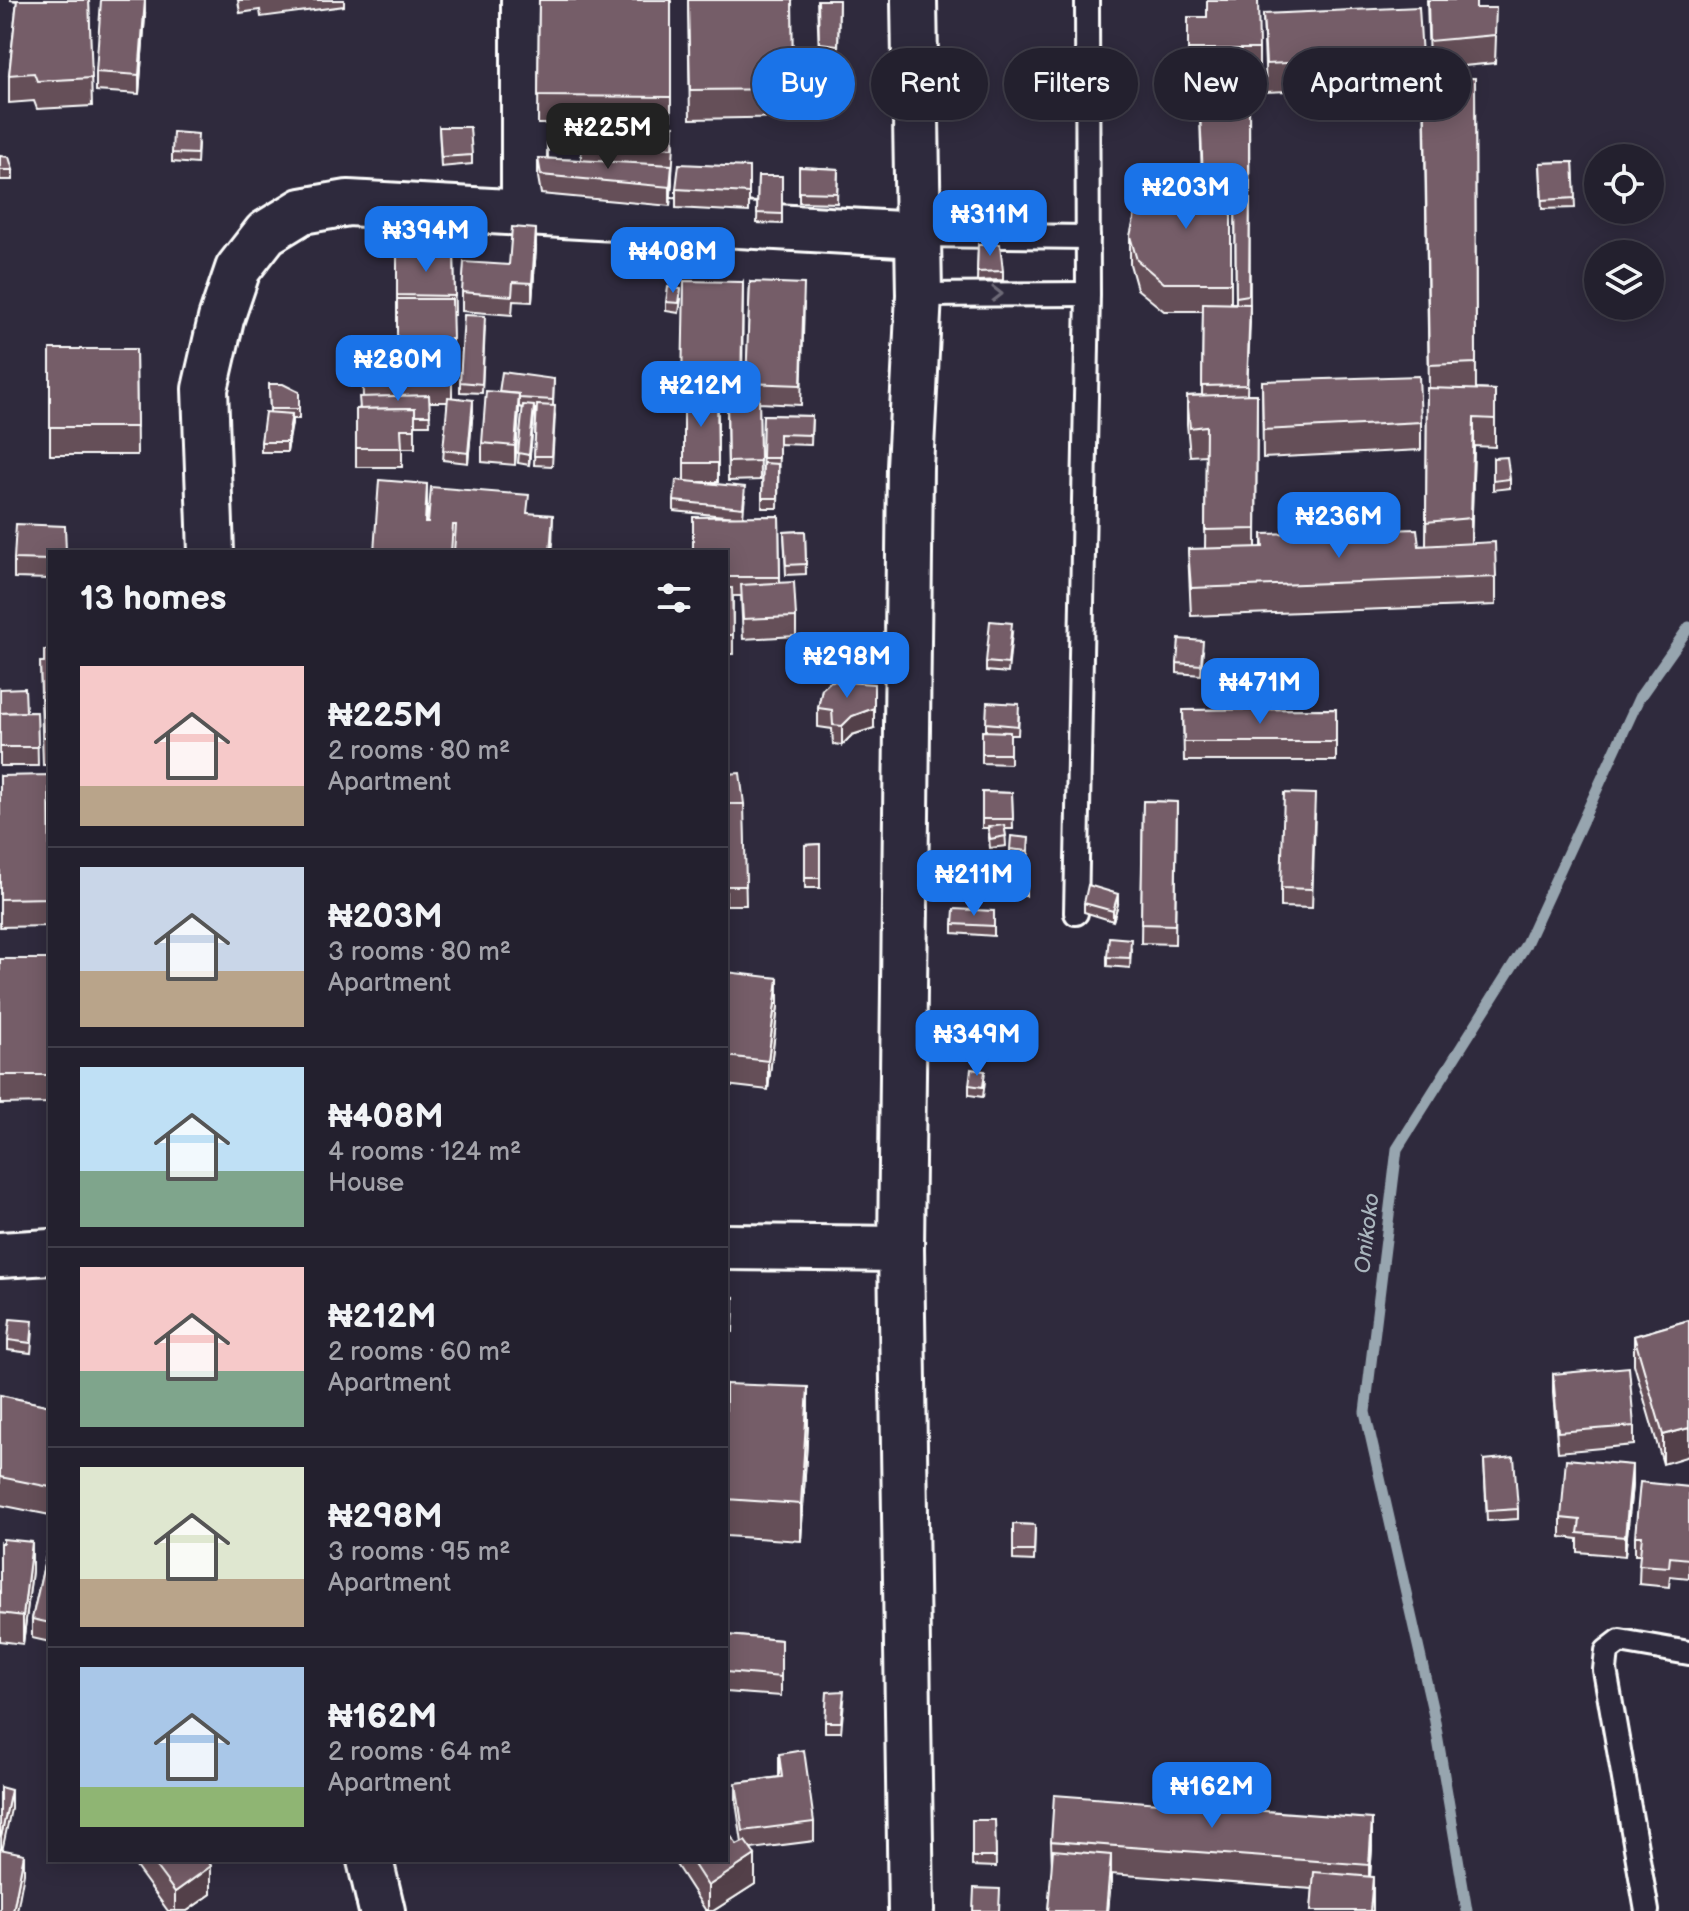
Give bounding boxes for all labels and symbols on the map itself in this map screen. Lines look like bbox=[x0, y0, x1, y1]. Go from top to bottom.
pin: ₦225M bbox=[552, 103, 664, 171]
pin: ₦203M bbox=[1130, 163, 1242, 231]
pin: ₦311M bbox=[934, 190, 1046, 258]
pin: ₦394M bbox=[370, 206, 482, 274]
pin: ₦408M bbox=[617, 227, 729, 295]
one-way arrow bbox=[991, 285, 1004, 303]
pin: ₦280M bbox=[342, 335, 454, 403]
pin: ₦212M bbox=[645, 361, 757, 429]
pin: ₦236M bbox=[1283, 492, 1395, 560]
pin: ₦298M bbox=[791, 632, 903, 700]
pin: ₦471M bbox=[1204, 658, 1316, 726]
pin: ₦211M bbox=[918, 850, 1030, 918]
pin: ₦349M bbox=[921, 1010, 1033, 1078]
water label: Onikoko bbox=[1349, 1191, 1386, 1275]
pin: ₦162M bbox=[1156, 1762, 1268, 1830]

